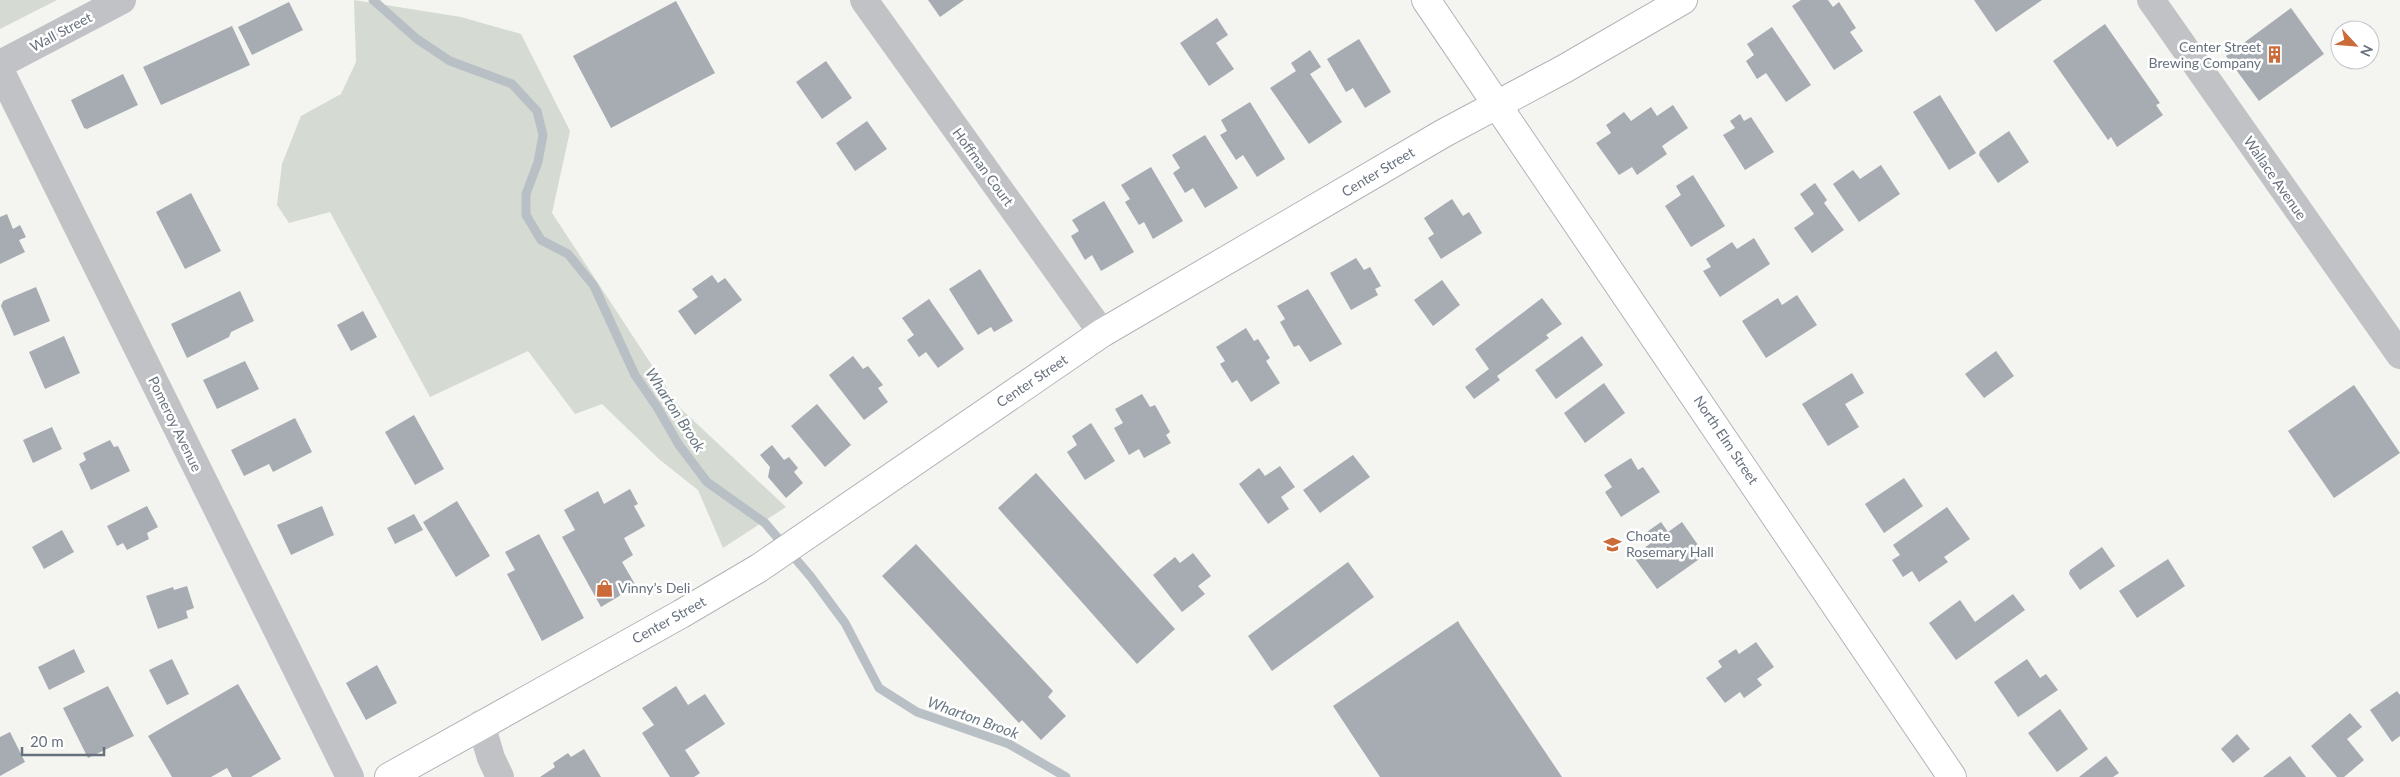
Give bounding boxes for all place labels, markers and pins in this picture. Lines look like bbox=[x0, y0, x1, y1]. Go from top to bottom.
place label: Center Street Brewing Company bbox=[2149, 38, 2262, 71]
building icon: Center Street Brewing Company bbox=[2265, 45, 2285, 65]
place label: Choate Rosemary Hall bbox=[1626, 527, 1714, 560]
school or university icon: Choate Rosemary Hall bbox=[1602, 534, 1622, 554]
shop icon: Vinny’s Deli bbox=[594, 578, 614, 598]
place label: Vinny’s Deli bbox=[618, 579, 690, 596]

